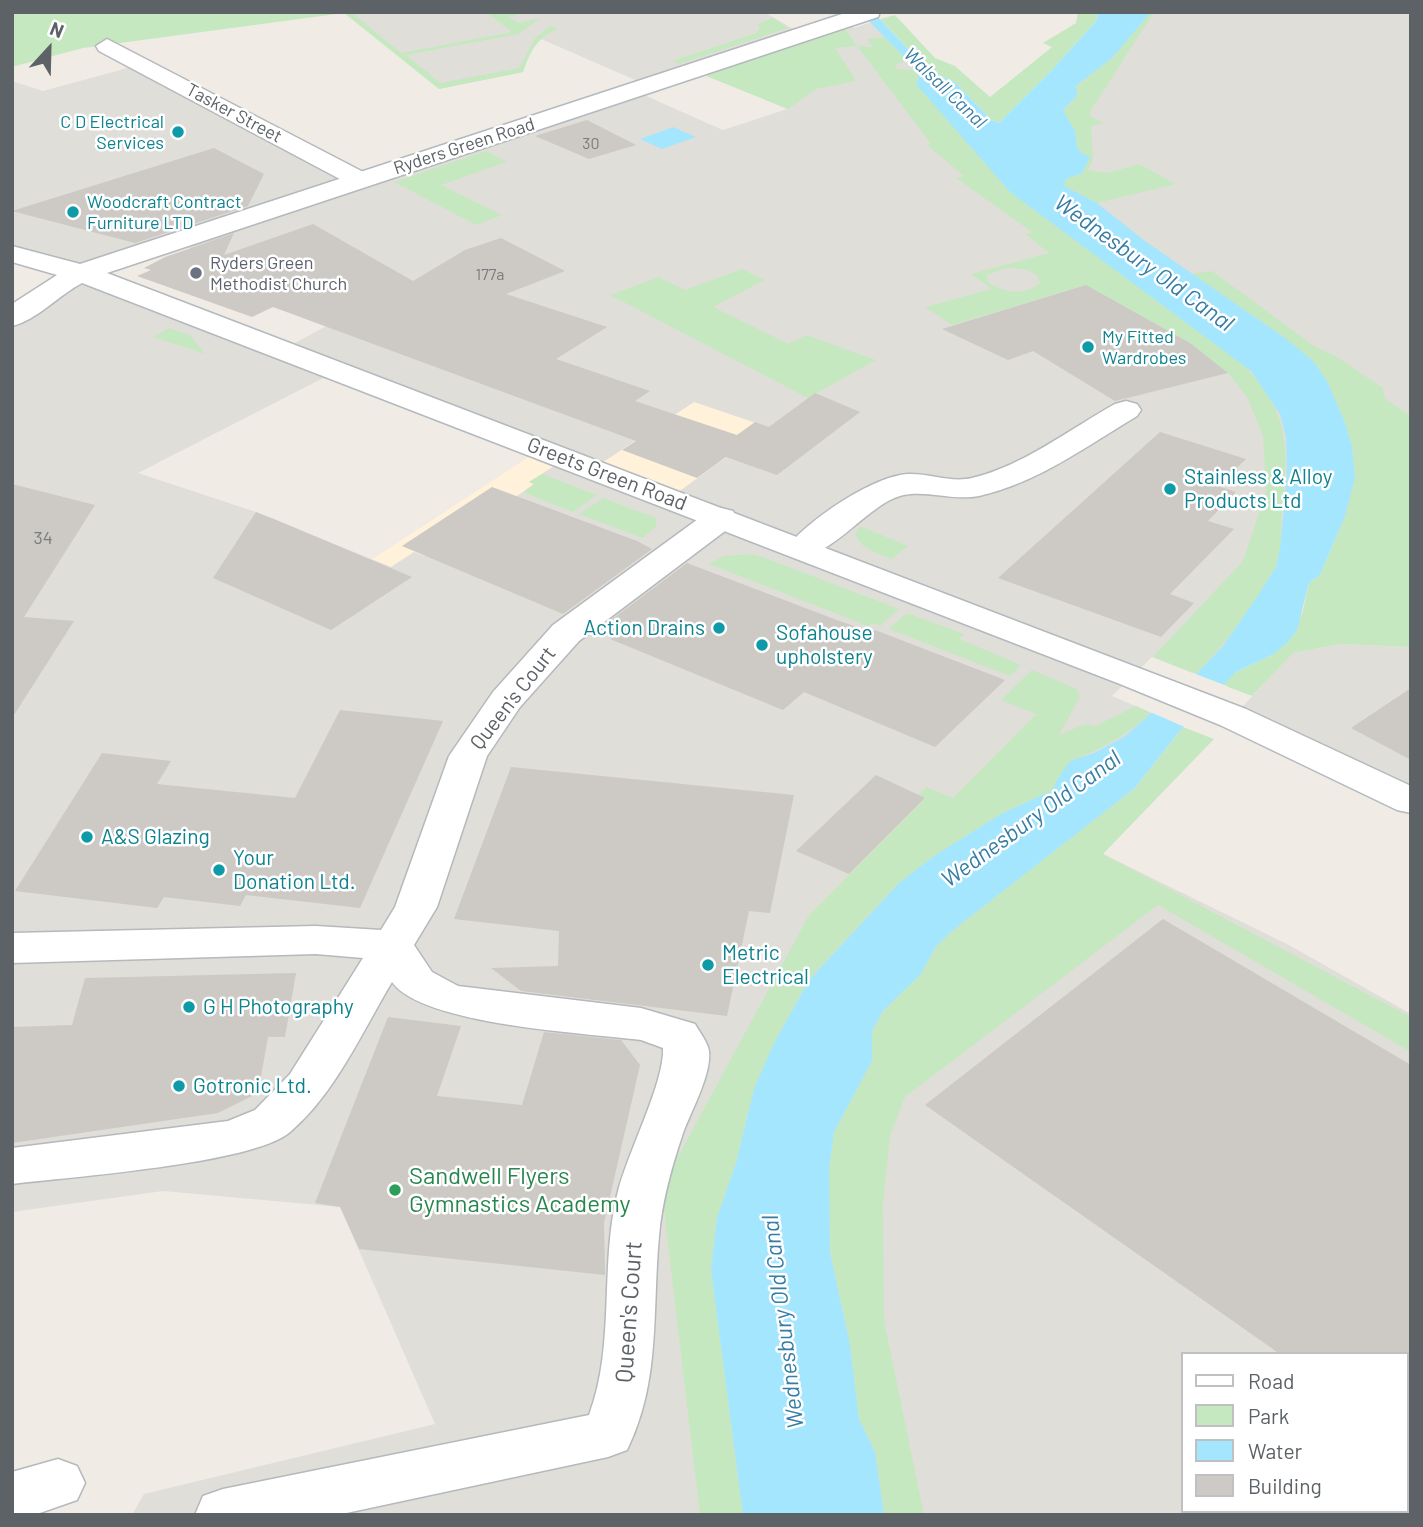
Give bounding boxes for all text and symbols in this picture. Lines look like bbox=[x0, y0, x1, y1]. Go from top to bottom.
north arrow bbox=[14, 14, 84, 84]
text: N bbox=[47, 16, 67, 42]
water label: Walsall Canal bbox=[899, 43, 991, 133]
street label: Tasker Street bbox=[182, 79, 286, 147]
place label: C D Electrical Services bbox=[60, 111, 164, 154]
street label: Ryders Green Road bbox=[391, 113, 537, 179]
marker: C D Electrical Services bbox=[170, 124, 186, 140]
house number: 30 bbox=[582, 134, 600, 154]
water label: Wednesbury Old Canal bbox=[1049, 189, 1239, 337]
place label: Woodcraft Contract Furniture LTD bbox=[87, 191, 242, 234]
marker: Woodcraft Contract Furniture LTD bbox=[65, 204, 81, 220]
place label: Ryders Green Methodist Church bbox=[210, 252, 347, 294]
marker: Ryders Green Methodist Church bbox=[188, 265, 204, 281]
house number: 177a bbox=[476, 265, 504, 285]
place label: My Fitted Wardrobes bbox=[1102, 326, 1186, 368]
marker: My Fitted Wardrobes bbox=[1080, 339, 1096, 355]
street label: Greets Green Road bbox=[523, 432, 691, 516]
place label: Stainless & Alloy Products Ltd bbox=[1184, 464, 1332, 514]
marker: Stainless & Alloy Products Ltd bbox=[1162, 481, 1178, 497]
house number: 34 bbox=[33, 527, 53, 549]
place label: Action Drains bbox=[584, 615, 705, 641]
marker: Action Drains bbox=[711, 620, 727, 636]
place label: Sofahouse upholstery bbox=[776, 620, 873, 670]
marker: Sofahouse upholstery bbox=[754, 637, 770, 653]
street label: Queen's Court bbox=[465, 641, 561, 755]
water label: Wednesbury Old Canal bbox=[936, 745, 1126, 893]
place label: A&S Glazing bbox=[101, 824, 210, 850]
marker: A&S Glazing bbox=[79, 829, 95, 845]
place label: Your Donation Ltd. bbox=[233, 845, 356, 895]
marker: Your Donation Ltd. bbox=[211, 862, 227, 878]
place label: Metric Electrical bbox=[722, 940, 809, 990]
marker: Metric Electrical bbox=[700, 957, 716, 973]
place label: G H Photography bbox=[203, 994, 354, 1020]
marker: G H Photography bbox=[181, 999, 197, 1015]
place label: Gotronic Ltd. bbox=[193, 1073, 312, 1099]
marker: Gotronic Ltd. bbox=[171, 1078, 187, 1094]
place label: Sandwell Flyers Gymnastics Academy bbox=[409, 1162, 631, 1218]
marker: Sandwell Flyers Gymnastics Academy bbox=[387, 1182, 403, 1198]
water label: Wednesbury Old Canal bbox=[756, 1214, 810, 1430]
street label: Queen's Court bbox=[610, 1240, 648, 1384]
legend bbox=[1182, 1352, 1409, 1513]
text: Road bbox=[1248, 1368, 1294, 1393]
text: Park bbox=[1248, 1403, 1289, 1428]
text: Water bbox=[1248, 1438, 1302, 1463]
text: Building bbox=[1248, 1473, 1322, 1498]

